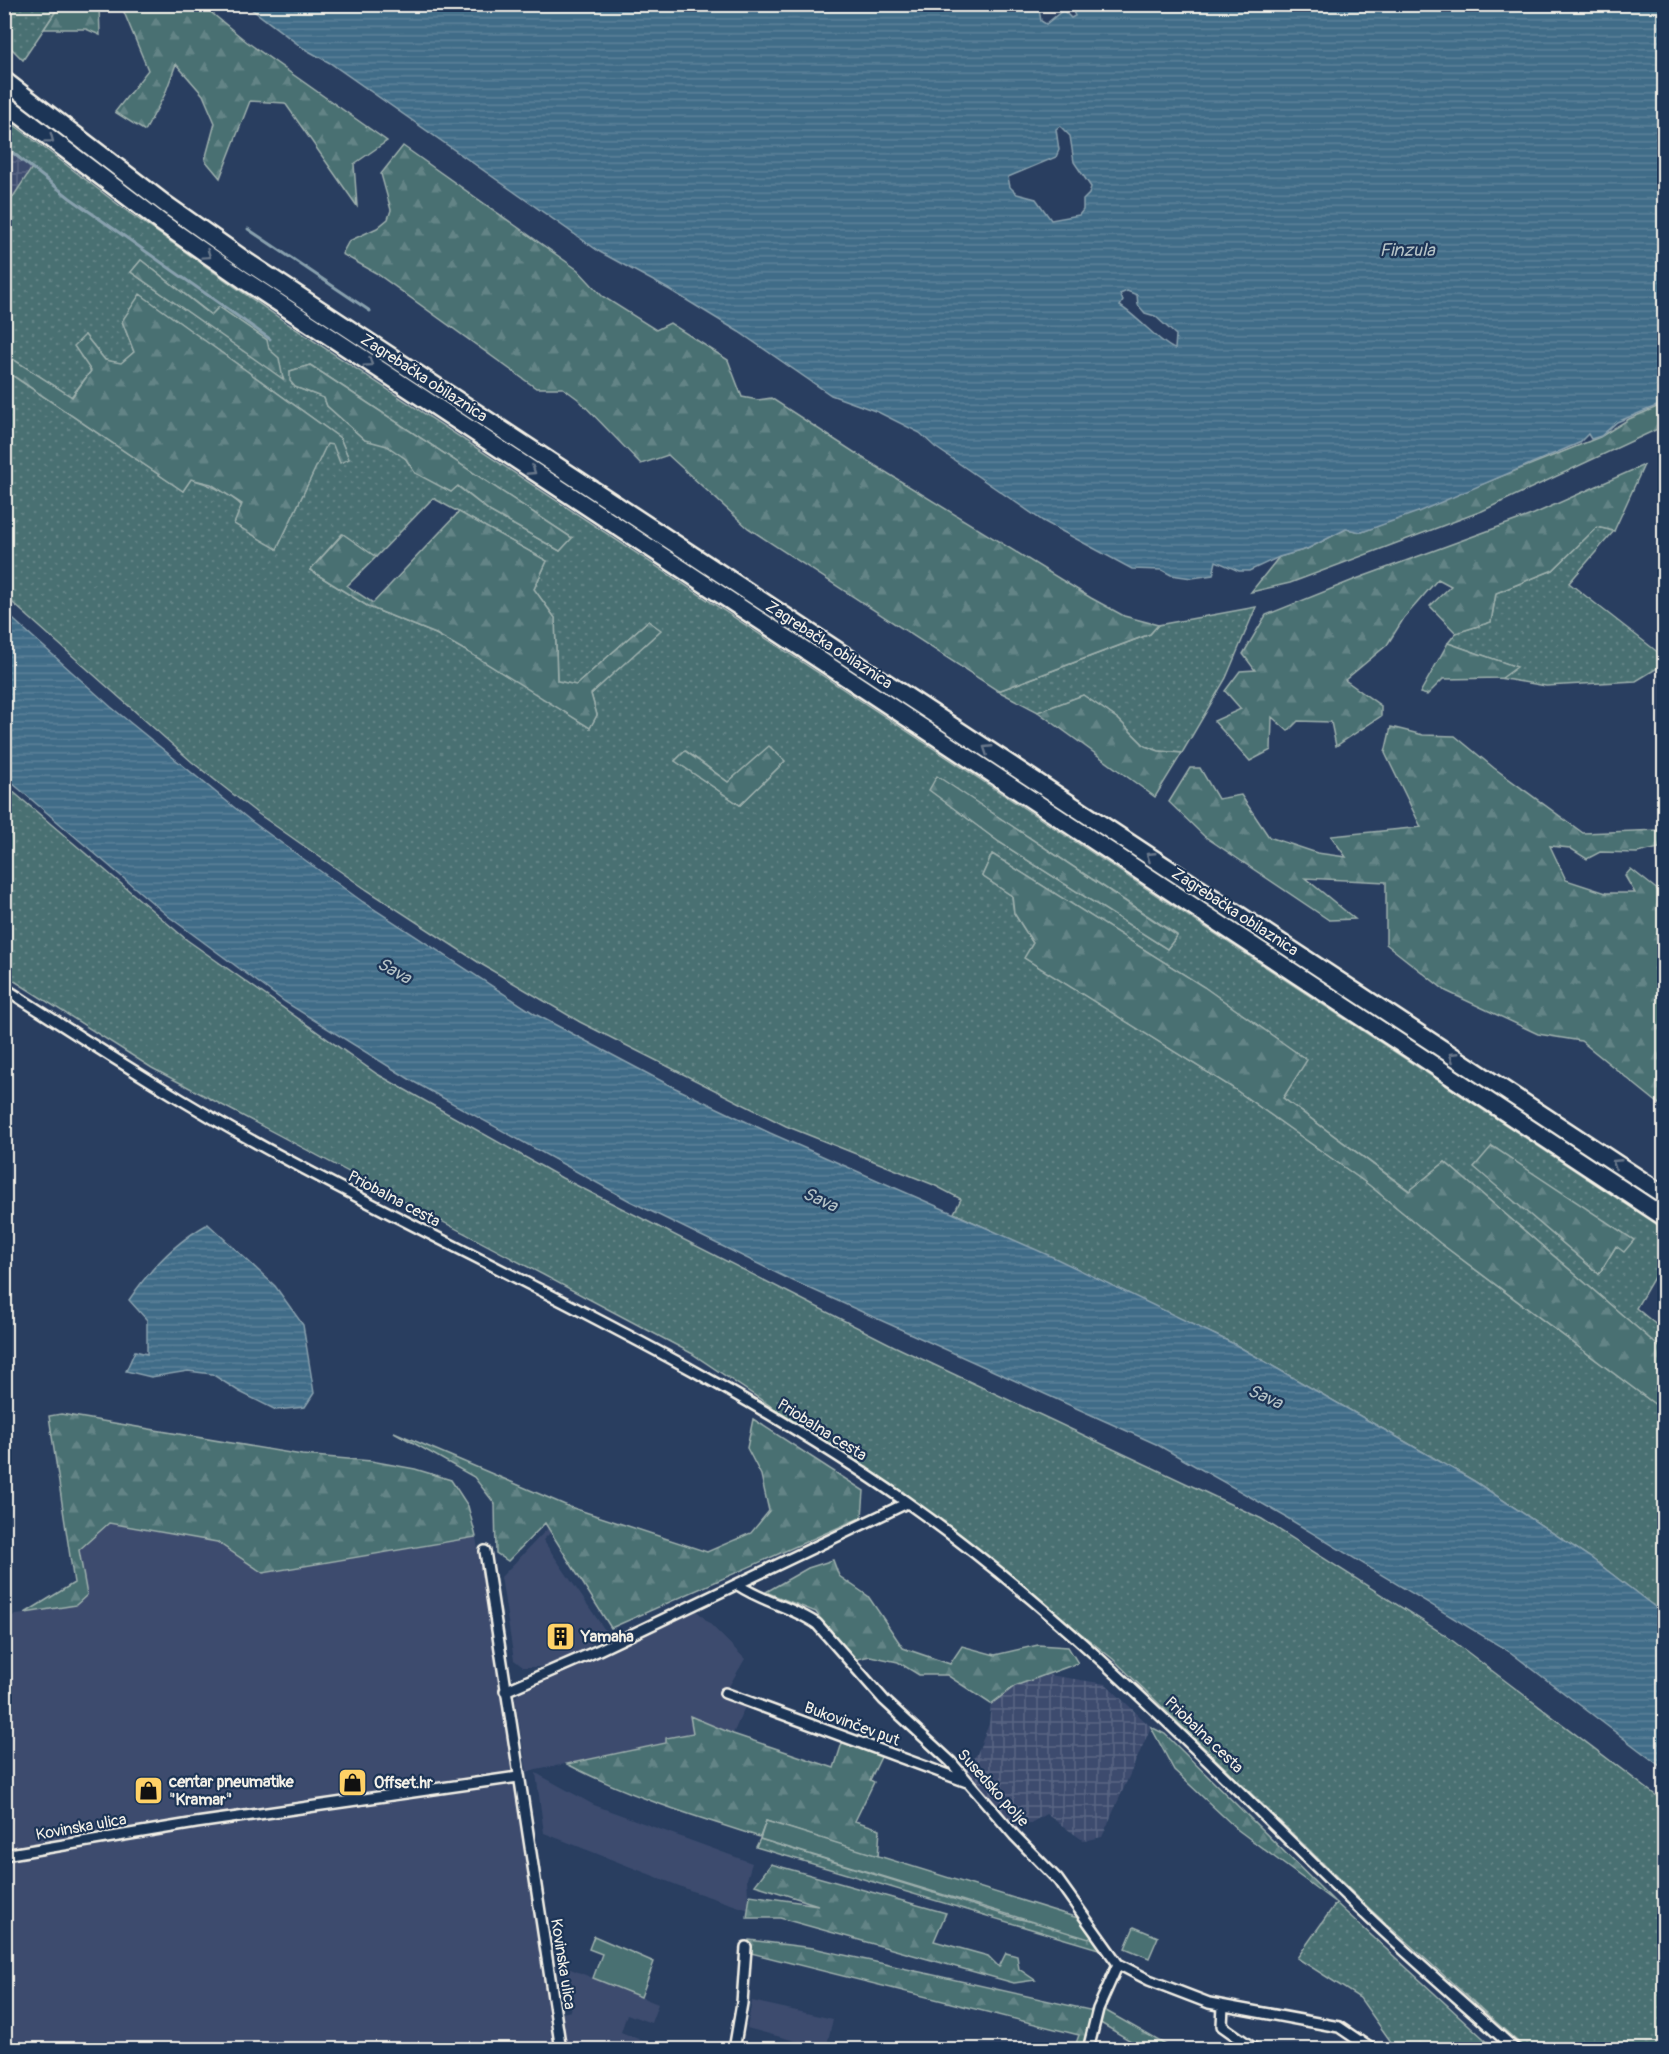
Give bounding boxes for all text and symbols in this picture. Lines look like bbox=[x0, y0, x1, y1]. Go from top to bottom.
one-way arrow bbox=[44, 131, 55, 142]
water label: Finzula bbox=[1379, 239, 1436, 262]
one-way arrow bbox=[201, 248, 212, 259]
street label: Zagrebačka obilaznica bbox=[357, 330, 491, 426]
one-way arrow bbox=[363, 356, 373, 368]
one-way arrow bbox=[525, 464, 536, 475]
street label: Zagrebačka obilaznica bbox=[762, 597, 896, 693]
one-way arrow bbox=[983, 744, 993, 756]
one-way arrow bbox=[1146, 851, 1156, 863]
street label: Zagrebačka obilaznica bbox=[1168, 864, 1302, 960]
water label: Sava bbox=[373, 952, 416, 990]
one-way arrow bbox=[1449, 1052, 1460, 1063]
one-way arrow bbox=[1611, 1159, 1622, 1170]
street label: Priobalna cesta bbox=[344, 1166, 444, 1232]
water label: Sava bbox=[799, 1182, 842, 1218]
water label: Sava bbox=[1244, 1379, 1287, 1415]
street label: Priobalna cesta bbox=[774, 1395, 870, 1465]
building icon: Yamaha bbox=[544, 1621, 576, 1653]
place label: Yamaha bbox=[580, 1627, 634, 1647]
street label: Priobalna cesta bbox=[1160, 1692, 1248, 1778]
street label: Bukovinčev put bbox=[801, 1697, 903, 1751]
street label: Susedsko polje bbox=[953, 1745, 1033, 1831]
shop icon: Offset.hr bbox=[337, 1767, 369, 1799]
place label: centar pneumatike "Kramar" bbox=[168, 1772, 295, 1810]
place label: Offset.hr bbox=[374, 1773, 433, 1793]
shop icon: centar pneumatike "Kramar" bbox=[132, 1775, 164, 1807]
street label: Kovinska ulica bbox=[34, 1809, 128, 1845]
street label: Kovinska ulica bbox=[546, 1917, 580, 2011]

